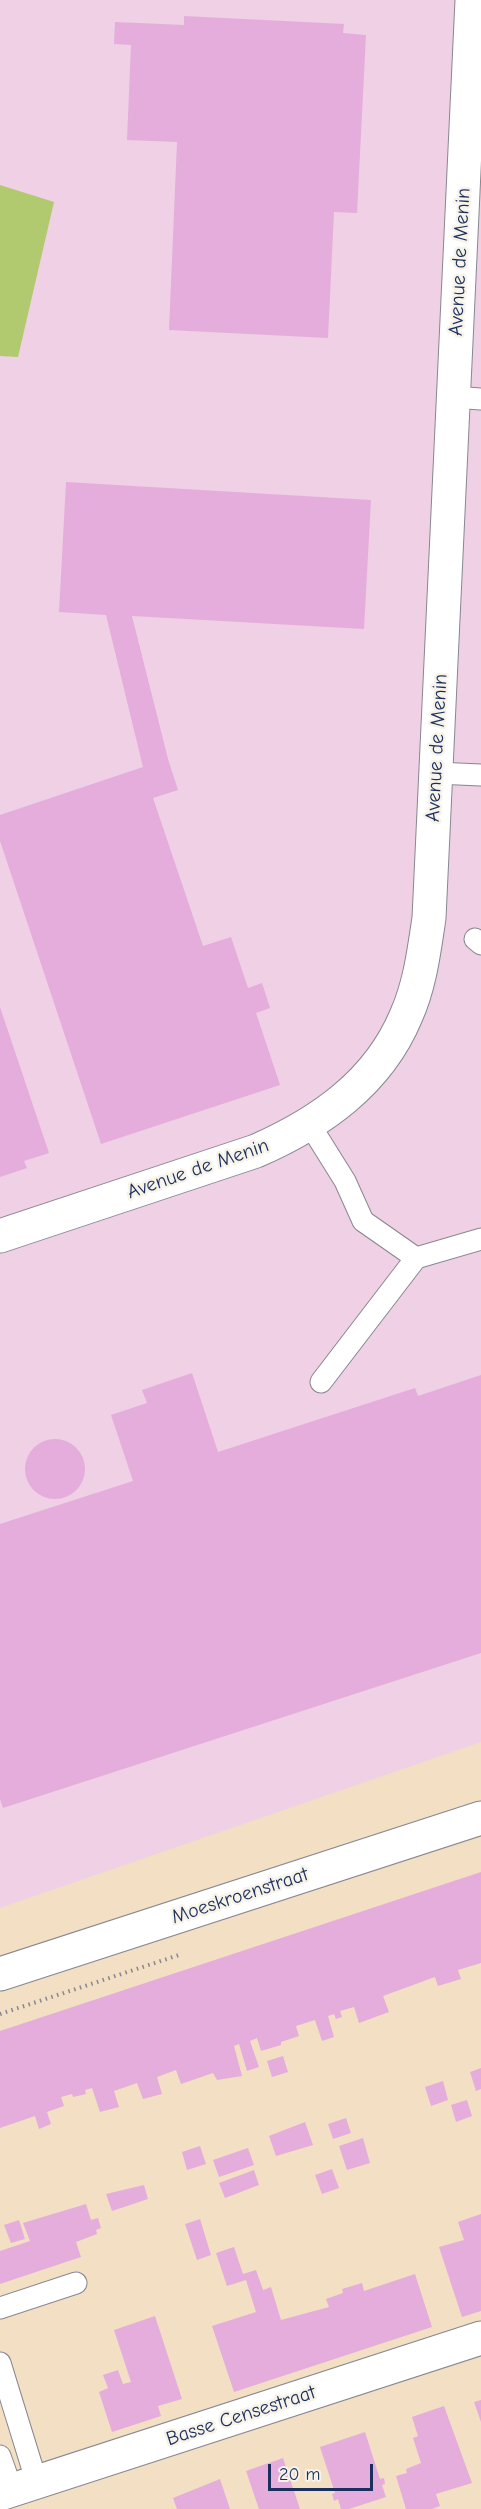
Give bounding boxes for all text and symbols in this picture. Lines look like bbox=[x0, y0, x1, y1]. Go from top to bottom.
street label: Avenue de Menin bbox=[444, 187, 476, 337]
street label: Avenue de Menin bbox=[421, 673, 453, 823]
street label: Avenue de Menin bbox=[124, 1134, 272, 1204]
street label: Moeskroenstraat bbox=[168, 1863, 312, 1929]
street label: Basse Censestraat bbox=[163, 2381, 319, 2451]
scale bar bbox=[271, 2452, 376, 2490]
text: 20 m bbox=[279, 2464, 320, 2485]

